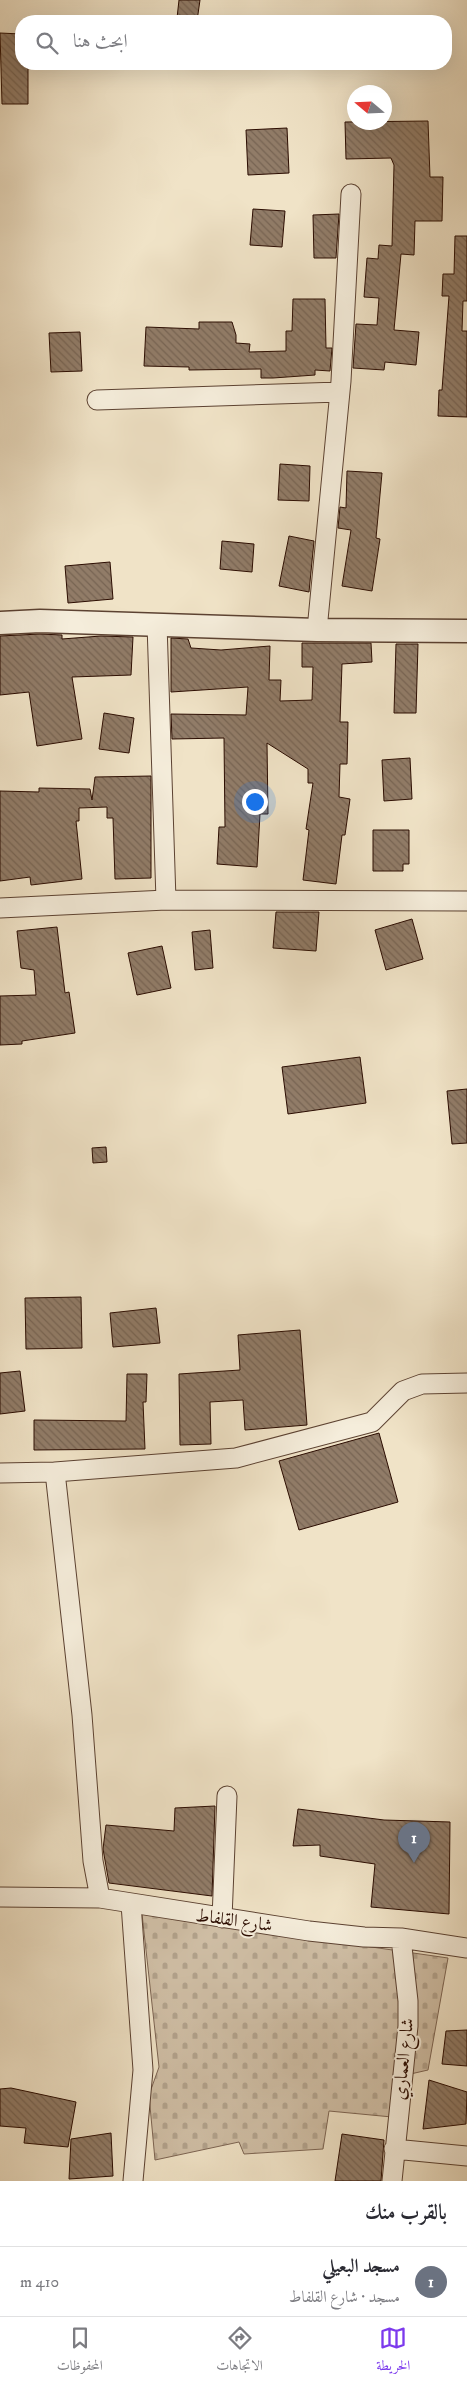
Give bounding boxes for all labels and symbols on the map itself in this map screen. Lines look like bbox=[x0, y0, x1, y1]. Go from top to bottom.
north arrow bbox=[347, 85, 392, 130]
your location bbox=[242, 789, 268, 815]
pin: 1 bbox=[398, 1822, 430, 1863]
street label: شارع القلفاط bbox=[193, 1905, 274, 1940]
street label: شارع العماري bbox=[389, 2017, 422, 2101]

